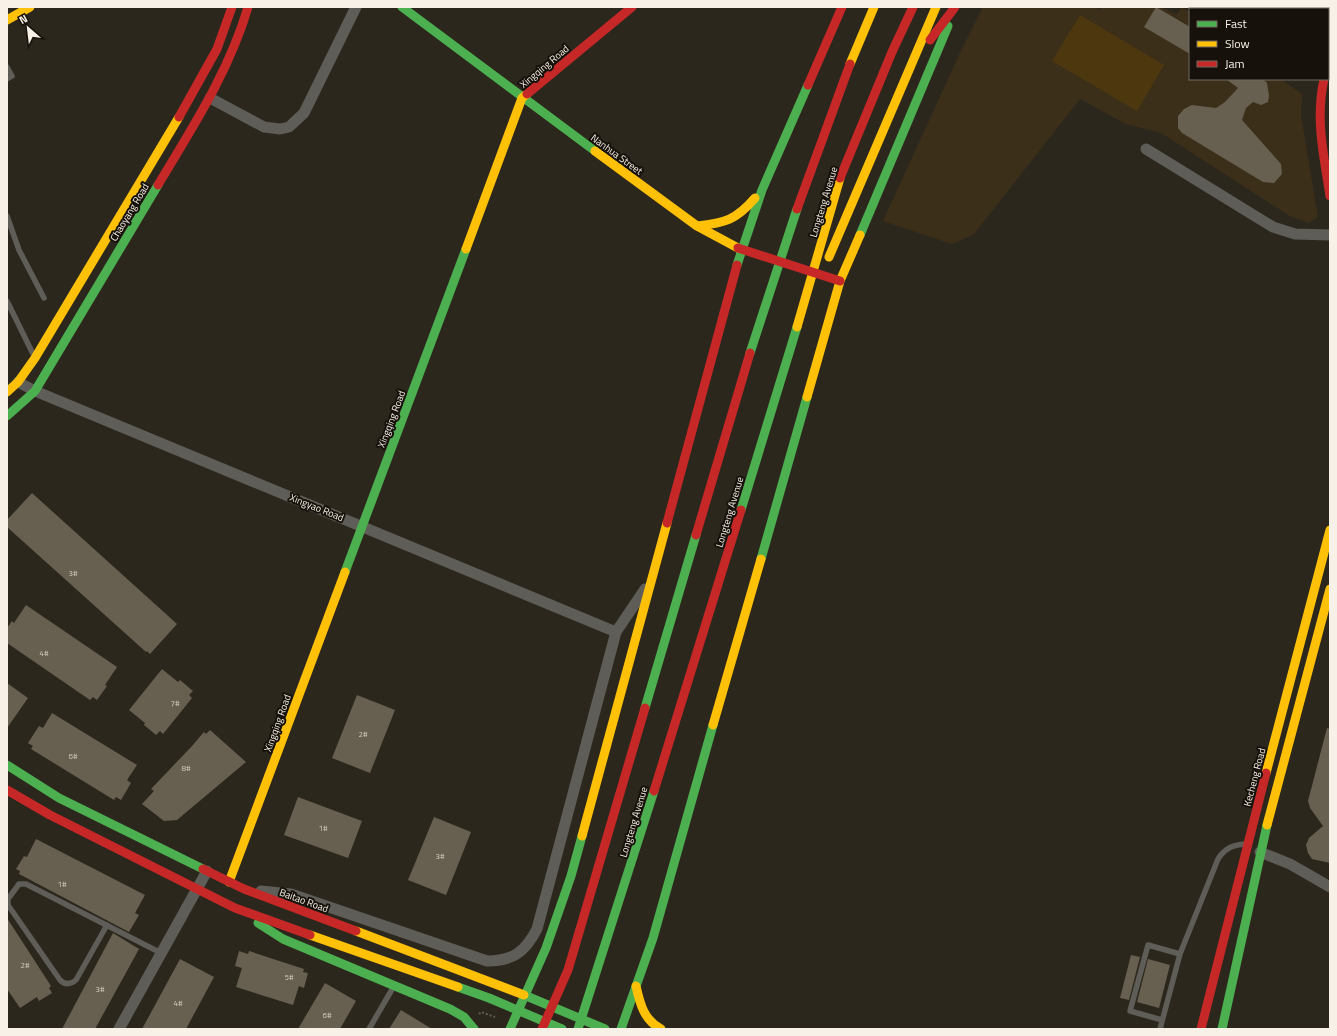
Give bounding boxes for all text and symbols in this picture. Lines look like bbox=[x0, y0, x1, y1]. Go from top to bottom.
north arrow bbox=[8, 8, 48, 48]
legend bbox=[1189, 8, 1329, 80]
text: N bbox=[16, 10, 30, 28]
text: Fast bbox=[1225, 14, 1248, 33]
text: Slow bbox=[1225, 34, 1250, 53]
street label: Xingqing Road bbox=[516, 41, 572, 91]
text: Jam bbox=[1225, 54, 1245, 73]
street label: Nanhua Street bbox=[588, 130, 646, 179]
street label: Longteng Avenue bbox=[806, 165, 841, 239]
street label: Chaoyang Road bbox=[106, 180, 153, 244]
street label: Xingqing Road bbox=[374, 388, 409, 450]
street label: Longteng Avenue bbox=[712, 475, 747, 549]
street label: Xingyao Road bbox=[287, 490, 346, 525]
house number: 3# bbox=[69, 567, 78, 579]
house number: 4# bbox=[40, 647, 49, 659]
street label: Xingqing Road bbox=[260, 692, 295, 754]
house number: 7# bbox=[171, 697, 180, 709]
house number: 2# bbox=[359, 728, 368, 740]
street label: Kecheng Road bbox=[1240, 746, 1269, 808]
house number: 6# bbox=[69, 750, 78, 762]
house number: 8# bbox=[182, 762, 191, 774]
street label: Longteng Avenue bbox=[616, 785, 651, 859]
house number: 1# bbox=[319, 822, 328, 834]
house number: 3# bbox=[436, 850, 445, 862]
house number: 1# bbox=[58, 878, 67, 890]
street label: Baitao Road bbox=[277, 885, 330, 916]
house number: 2# bbox=[21, 959, 30, 971]
house number: 5# bbox=[285, 971, 294, 983]
house number: 3# bbox=[96, 983, 105, 995]
house number: 4# bbox=[174, 997, 183, 1009]
house number: 6# bbox=[323, 1009, 332, 1021]

